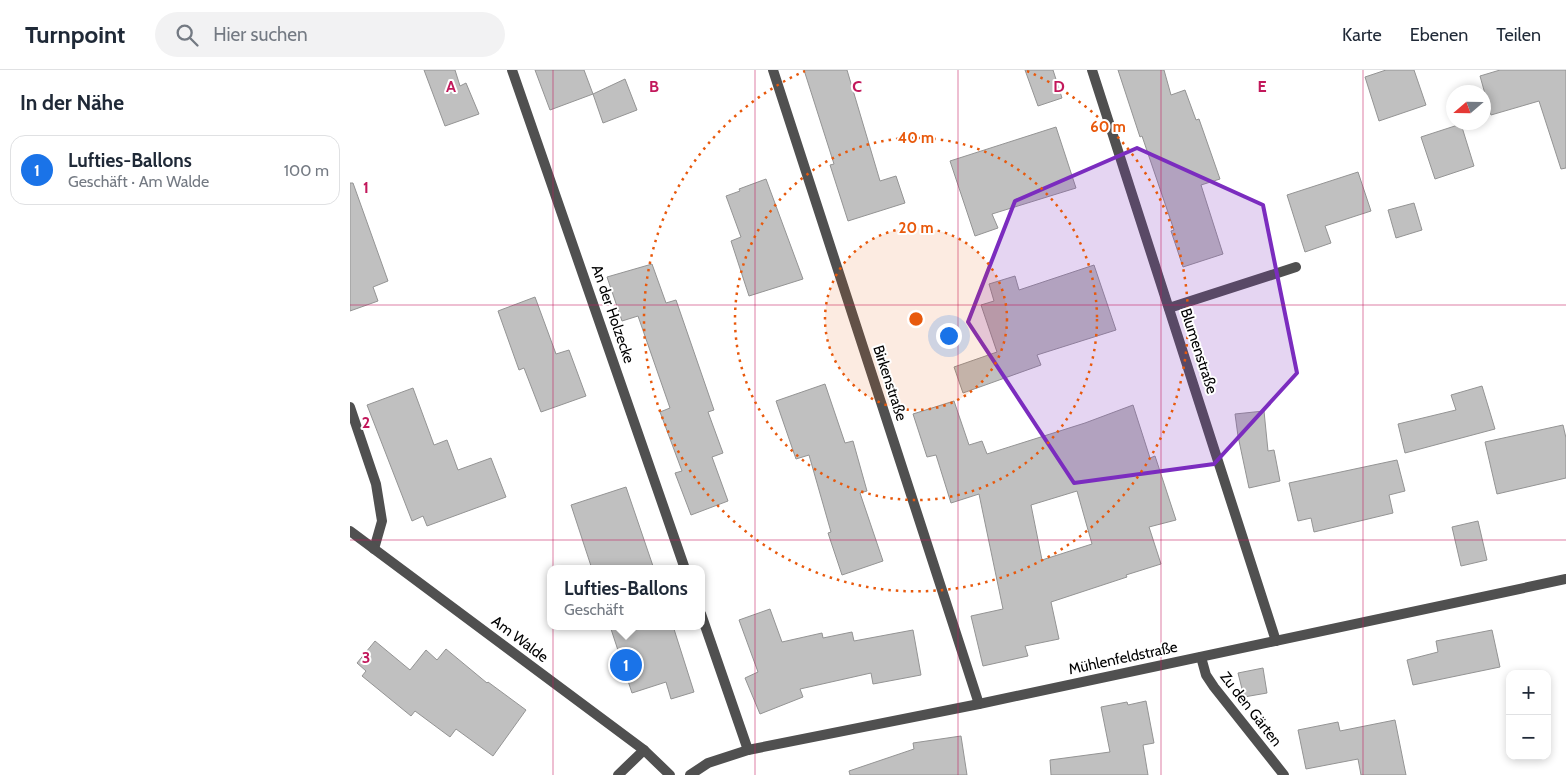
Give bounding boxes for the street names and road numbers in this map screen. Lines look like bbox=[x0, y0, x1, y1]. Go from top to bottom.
street label: An der Holzecke bbox=[588, 262, 638, 366]
street label: Blumenstraße bbox=[1177, 306, 1221, 396]
street label: Birkenstraße bbox=[869, 343, 911, 423]
street label: Am Walde bbox=[488, 612, 552, 666]
street label: Mühlenfeldstraße bbox=[1067, 638, 1180, 678]
street label: Zu den Gärten bbox=[1216, 668, 1286, 750]

